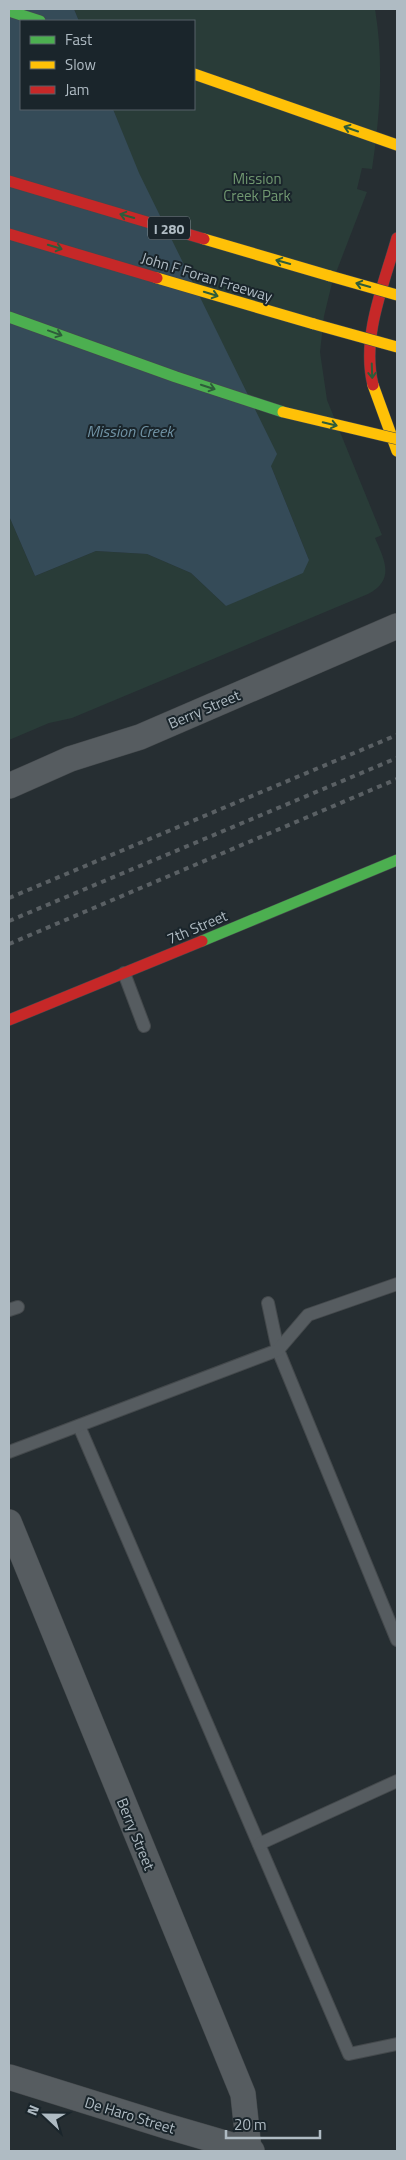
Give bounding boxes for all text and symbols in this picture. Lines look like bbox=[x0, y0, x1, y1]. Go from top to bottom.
legend bbox=[20, 20, 195, 110]
text: Fast bbox=[65, 28, 93, 51]
text: Slow bbox=[65, 53, 96, 76]
text: Jam bbox=[65, 78, 89, 101]
one-way arrow bbox=[344, 124, 359, 133]
park label: Mission Creek Park bbox=[223, 167, 291, 207]
one-way arrow bbox=[119, 210, 135, 220]
road number: I 280 bbox=[148, 217, 190, 240]
one-way arrow bbox=[47, 243, 63, 253]
street label: John F Foran Freeway bbox=[139, 246, 275, 308]
one-way arrow bbox=[275, 256, 291, 266]
one-way arrow bbox=[356, 280, 372, 290]
one-way arrow bbox=[203, 289, 219, 299]
one-way arrow bbox=[46, 329, 62, 338]
one-way arrow bbox=[367, 363, 376, 379]
one-way arrow bbox=[200, 383, 216, 393]
water label: Mission Creek bbox=[86, 419, 175, 443]
one-way arrow bbox=[322, 419, 338, 429]
street label: Berry Street bbox=[164, 683, 244, 735]
street label: 7th Street bbox=[163, 904, 231, 950]
street label: Berry Street bbox=[111, 1794, 161, 1874]
north arrow bbox=[20, 2090, 70, 2140]
street label: De Haro Street bbox=[82, 2090, 179, 2140]
text: N bbox=[21, 2102, 44, 2118]
scale bar bbox=[226, 2108, 320, 2140]
text: 20 m bbox=[234, 2113, 267, 2136]

